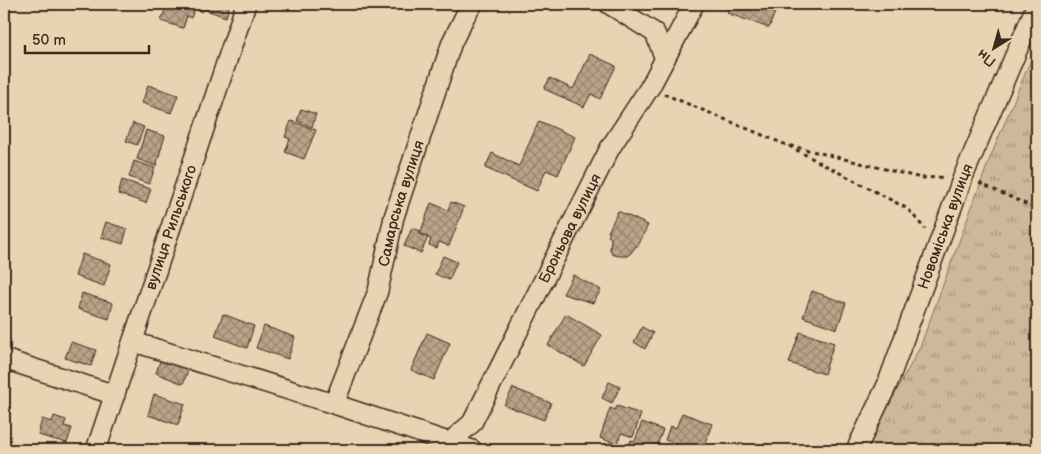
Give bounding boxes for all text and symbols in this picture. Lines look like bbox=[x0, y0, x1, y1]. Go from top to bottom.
scale bar bbox=[25, 22, 149, 54]
north arrow bbox=[968, 22, 1018, 72]
text: 50 m bbox=[32, 31, 66, 50]
text: Пн bbox=[974, 46, 999, 70]
street label: Самарська вулиця bbox=[375, 138, 429, 268]
street label: Новоміська вулиця bbox=[914, 161, 978, 292]
street label: вулиця Рильського bbox=[142, 162, 201, 292]
street label: Броньова вулиця bbox=[535, 171, 606, 286]

